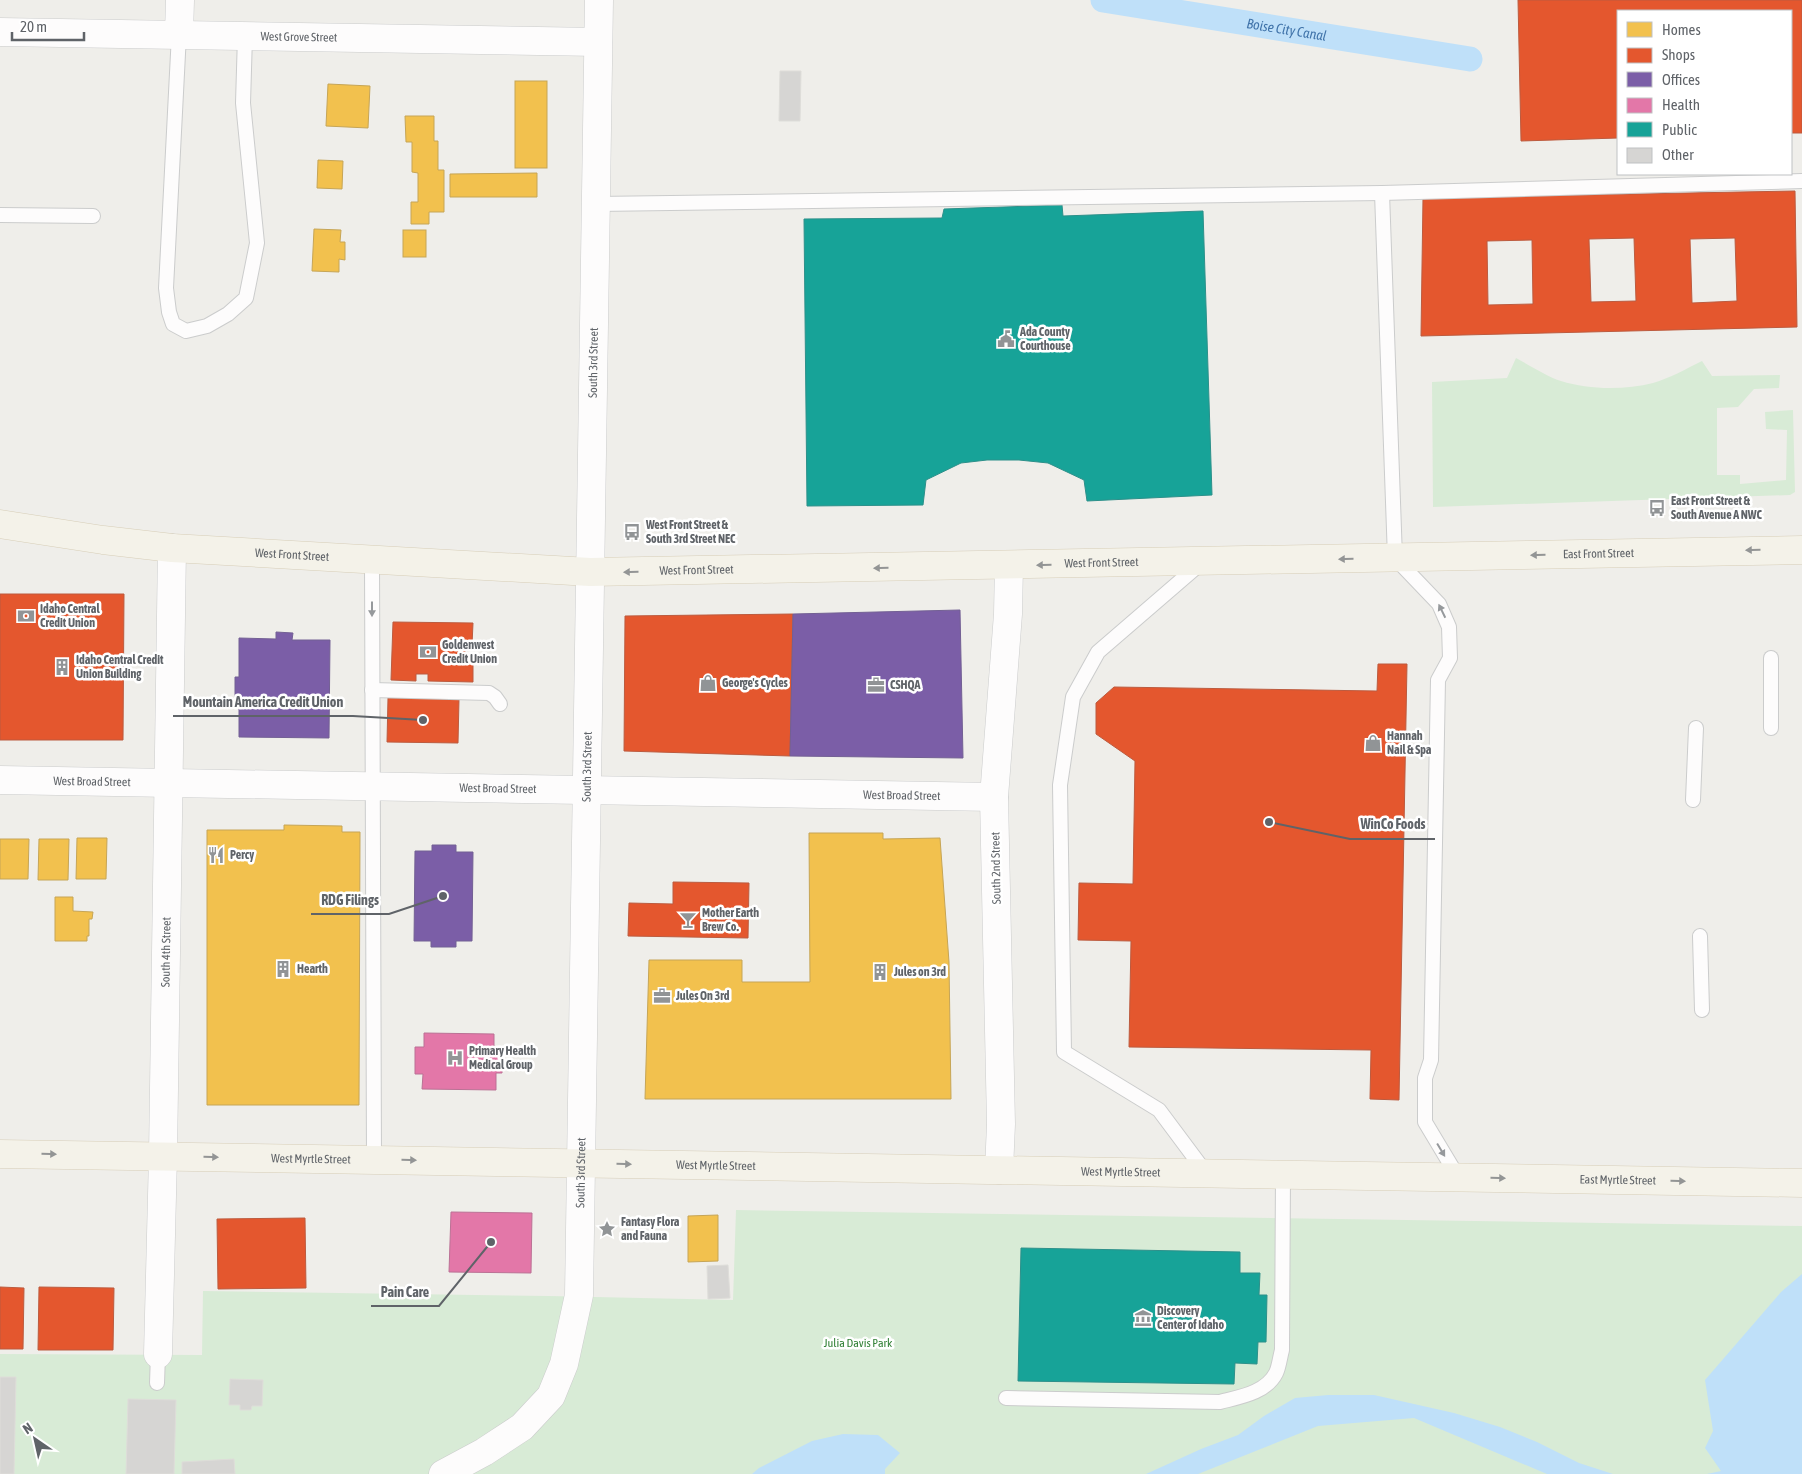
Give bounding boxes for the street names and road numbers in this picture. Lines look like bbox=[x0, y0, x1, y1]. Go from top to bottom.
street label: West Grove Street bbox=[260, 29, 338, 45]
street label: South 3rd Street bbox=[586, 327, 601, 398]
street label: West Front Street bbox=[255, 546, 330, 564]
street label: East Front Street bbox=[1563, 546, 1635, 561]
street label: West Front Street bbox=[1064, 555, 1139, 570]
street label: West Front Street bbox=[659, 562, 734, 578]
street label: South 3rd Street bbox=[580, 731, 595, 802]
street label: West Broad Street bbox=[53, 774, 131, 789]
street label: West Broad Street bbox=[459, 781, 537, 796]
street label: West Broad Street bbox=[863, 788, 941, 803]
street label: South 2nd Street bbox=[988, 831, 1004, 904]
street label: South 4th Street bbox=[158, 916, 174, 987]
street label: South 3rd Street bbox=[573, 1137, 588, 1208]
street label: West Myrtle Street bbox=[271, 1151, 351, 1167]
street label: West Myrtle Street bbox=[676, 1158, 756, 1173]
street label: West Myrtle Street bbox=[1081, 1164, 1161, 1180]
street label: East Myrtle Street bbox=[1579, 1172, 1657, 1188]

